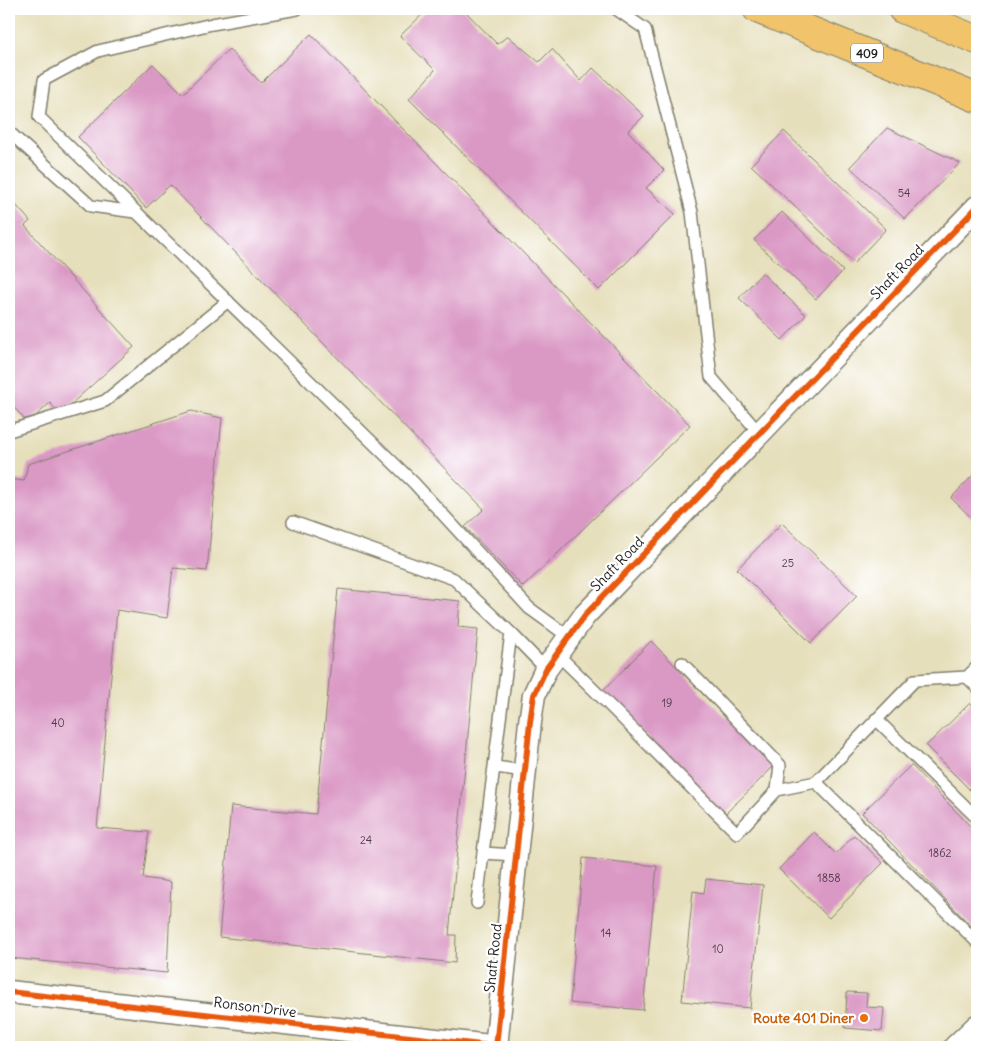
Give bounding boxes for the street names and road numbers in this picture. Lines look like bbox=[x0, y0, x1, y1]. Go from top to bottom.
road number: 409 bbox=[851, 44, 883, 62]
street label: Shaft Road bbox=[866, 241, 928, 303]
street label: Shaft Road bbox=[586, 533, 648, 595]
street label: Shaft Road bbox=[480, 923, 506, 993]
street label: Ronson Drive bbox=[212, 993, 298, 1021]

